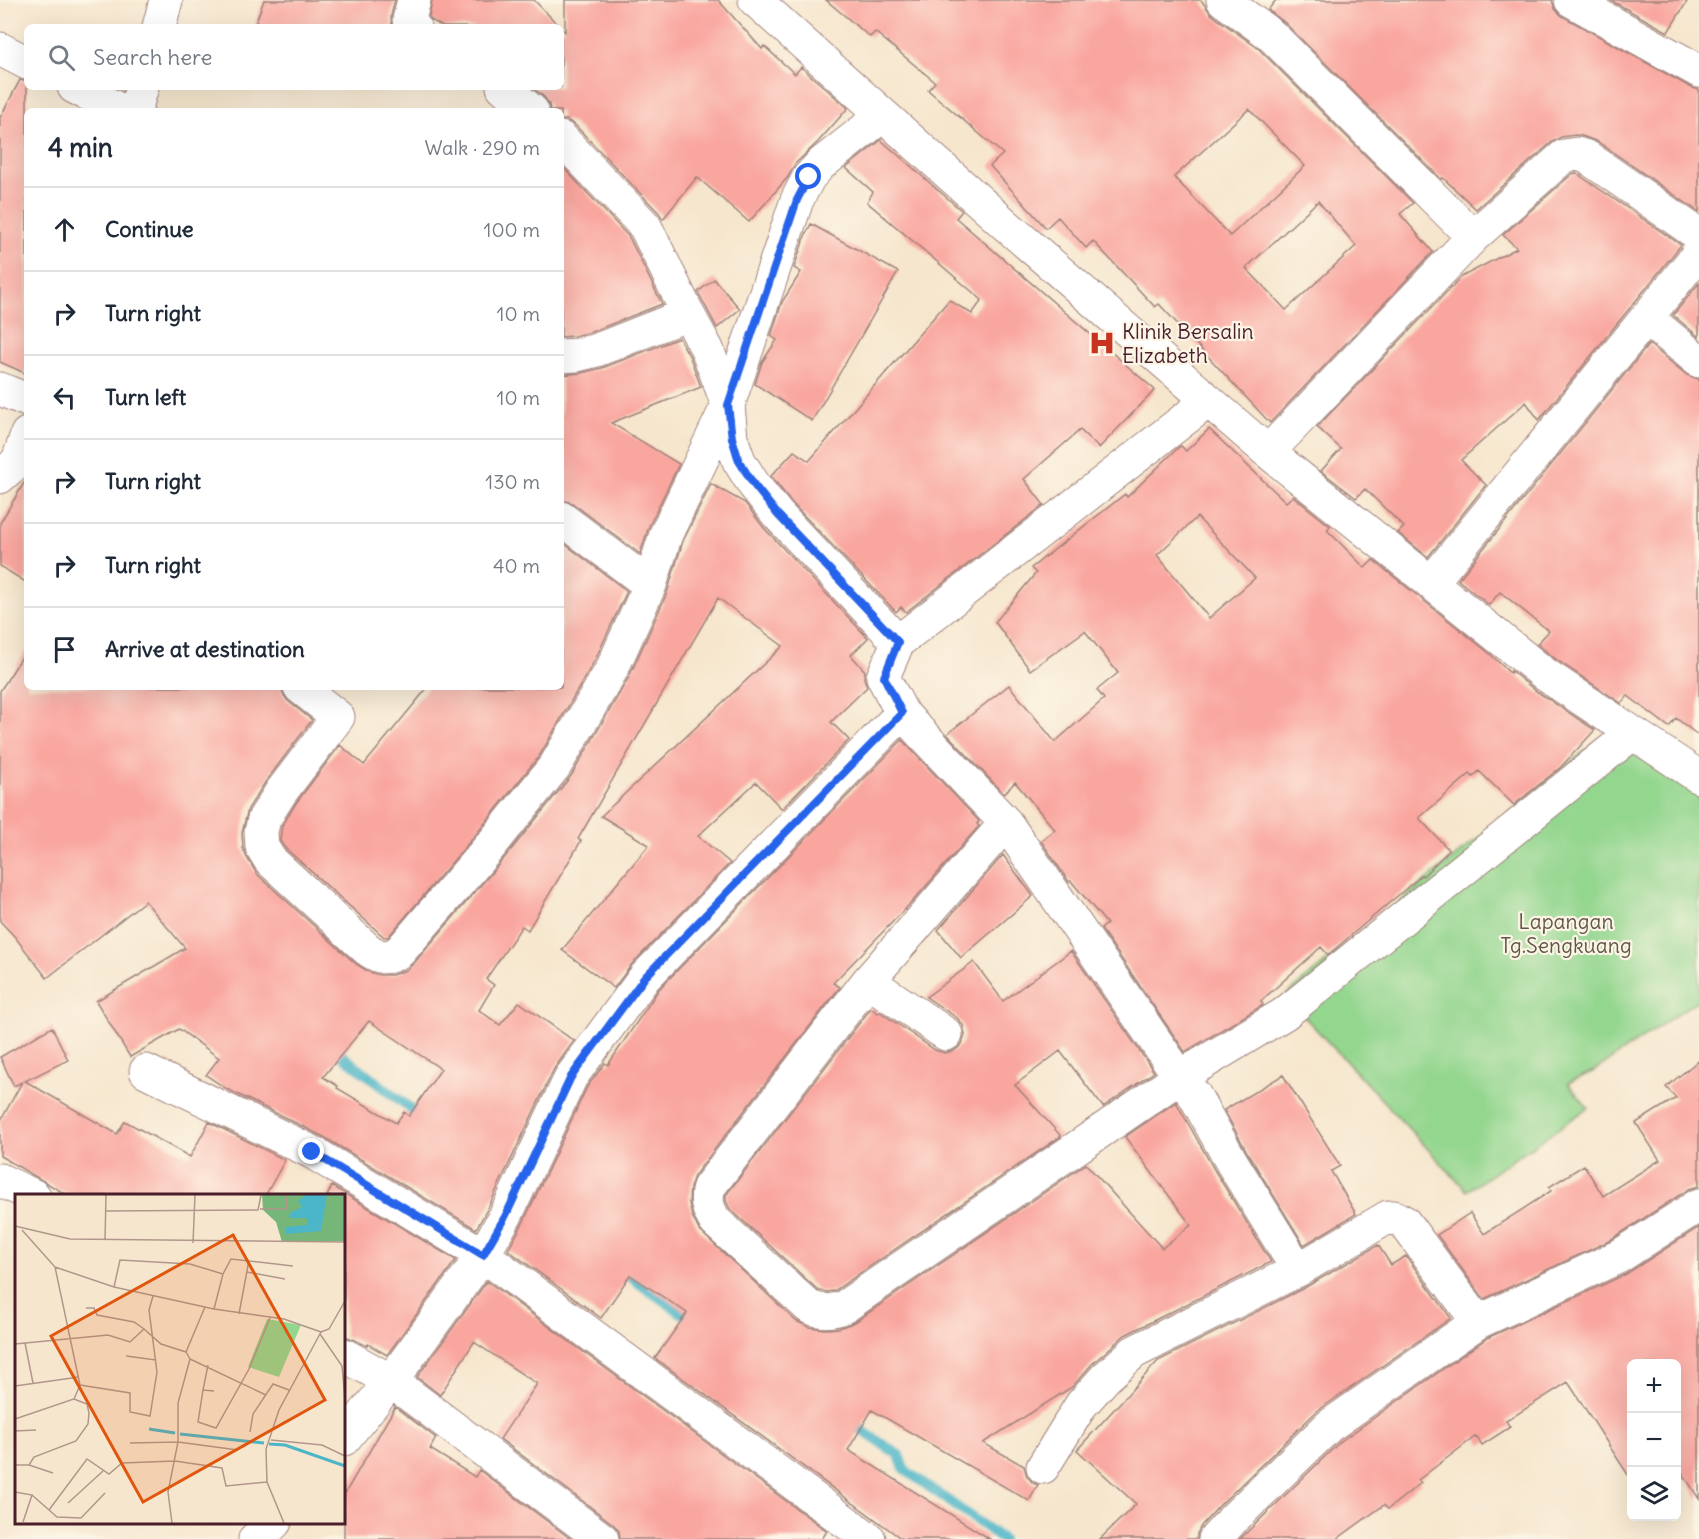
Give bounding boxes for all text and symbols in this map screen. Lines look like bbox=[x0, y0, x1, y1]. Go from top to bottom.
search box bbox=[24, 24, 564, 90]
icon: search bbox=[45, 41, 78, 74]
text: Search here bbox=[93, 43, 212, 71]
text: 4 min bbox=[48, 131, 113, 164]
text: Walk · 290 m bbox=[425, 135, 540, 160]
route start bbox=[795, 163, 821, 189]
icon: ahead bbox=[48, 213, 81, 246]
text: Continue bbox=[105, 215, 194, 243]
text: 100 m bbox=[483, 217, 540, 242]
icon: right bbox=[48, 297, 81, 330]
text: Turn right bbox=[105, 299, 201, 327]
text: 10 m bbox=[497, 301, 540, 326]
place label: Klinik Bersalin Elizabeth bbox=[1122, 318, 1254, 369]
hospital icon: Klinik Bersalin Elizabeth bbox=[1087, 328, 1117, 358]
icon: left bbox=[48, 381, 81, 414]
text: Turn left bbox=[105, 383, 186, 411]
text: 10 m bbox=[497, 385, 540, 410]
icon: right bbox=[48, 465, 81, 498]
text: Turn right bbox=[105, 467, 201, 495]
text: 130 m bbox=[485, 469, 540, 494]
icon: right bbox=[48, 549, 81, 582]
text: Turn right bbox=[105, 551, 201, 579]
text: 40 m bbox=[493, 553, 540, 578]
icon: arrive bbox=[48, 633, 81, 666]
text: Arrive at destination bbox=[105, 635, 305, 663]
park label: Lapangan Tg.Sengkuang bbox=[1500, 908, 1632, 959]
route end bbox=[298, 1138, 324, 1164]
inset map bbox=[15, 1194, 345, 1524]
map controls bbox=[1627, 1359, 1681, 1521]
button: + bbox=[1627, 1359, 1681, 1413]
button: − bbox=[1627, 1413, 1681, 1467]
button: layers bbox=[1627, 1467, 1681, 1521]

